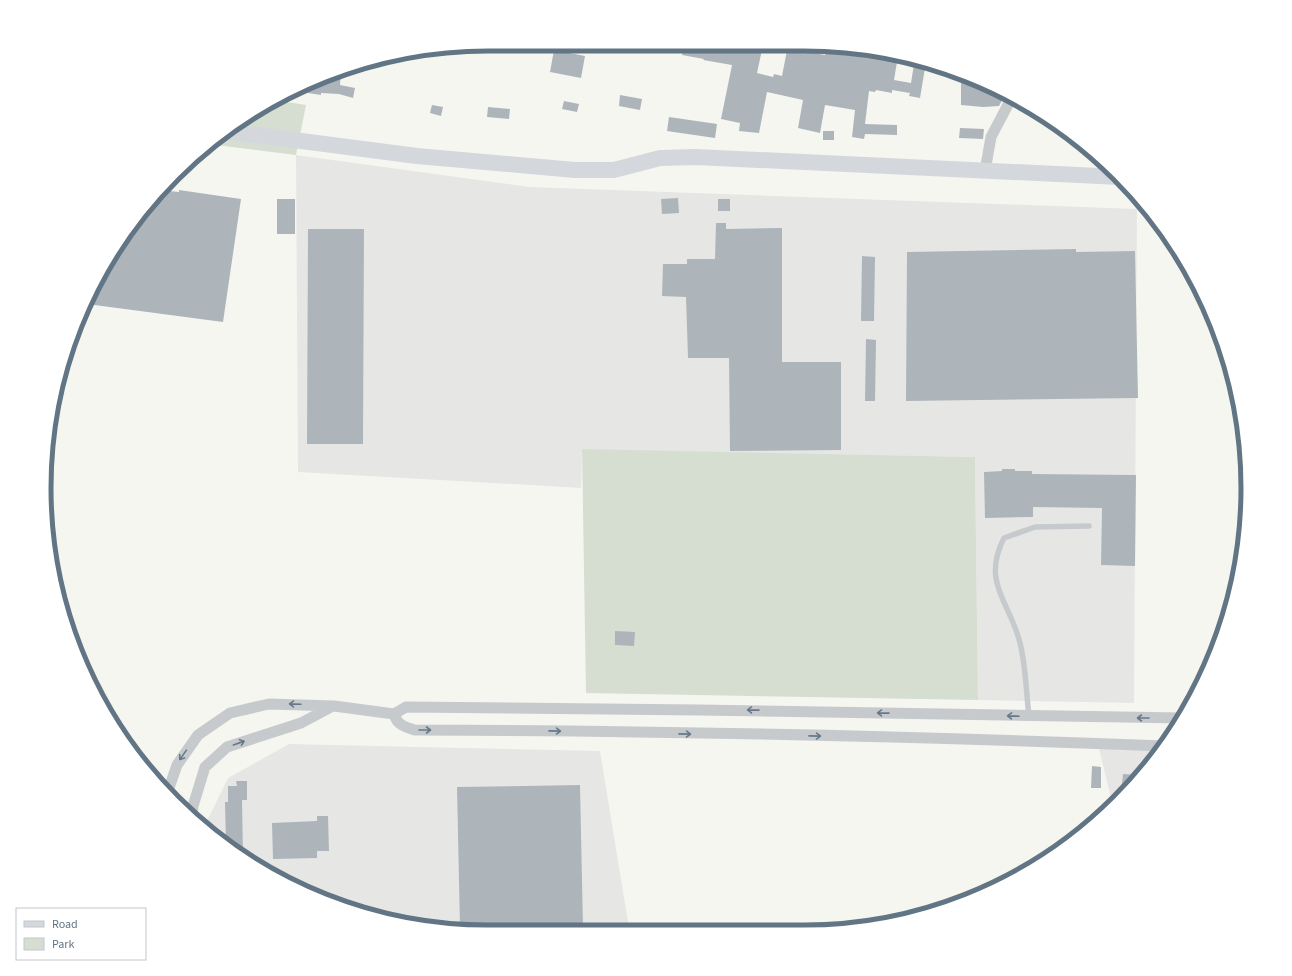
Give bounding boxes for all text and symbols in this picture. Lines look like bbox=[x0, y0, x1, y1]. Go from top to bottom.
one-way arrow bbox=[289, 701, 302, 708]
one-way arrow bbox=[747, 707, 760, 714]
one-way arrow bbox=[877, 709, 890, 717]
one-way arrow bbox=[1007, 712, 1020, 720]
one-way arrow bbox=[1137, 714, 1150, 722]
one-way arrow bbox=[418, 726, 431, 734]
one-way arrow bbox=[548, 727, 561, 735]
one-way arrow bbox=[678, 730, 691, 737]
one-way arrow bbox=[808, 732, 821, 740]
one-way arrow bbox=[233, 739, 245, 747]
one-way arrow bbox=[179, 750, 187, 761]
legend bbox=[16, 908, 146, 960]
text: Road bbox=[52, 916, 78, 933]
text: Park bbox=[52, 936, 74, 953]

